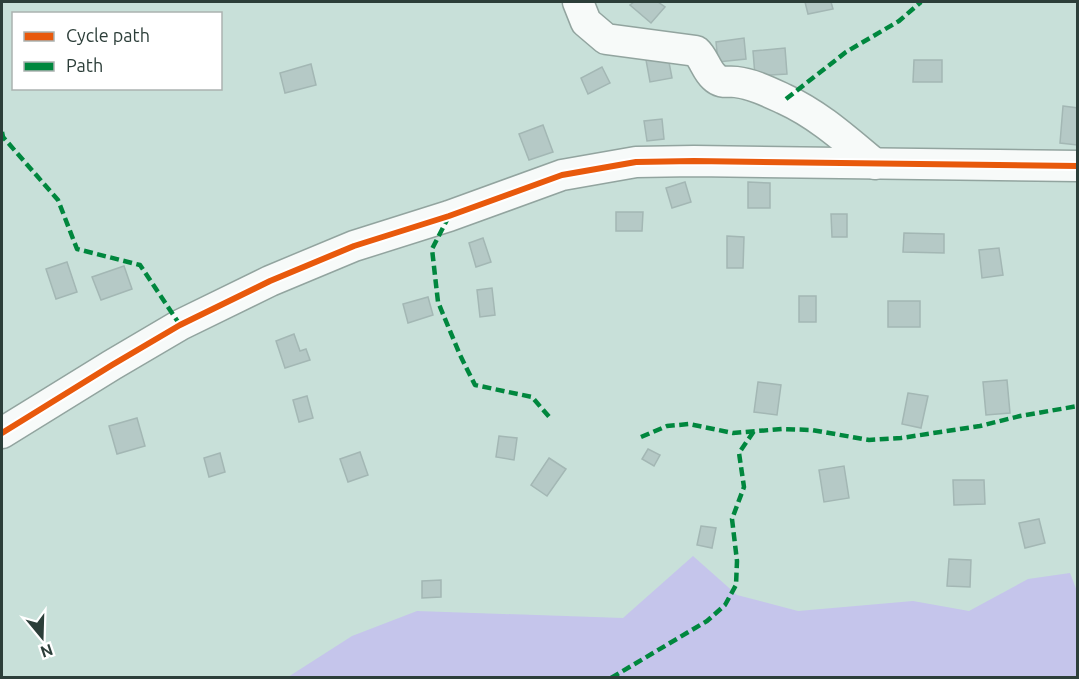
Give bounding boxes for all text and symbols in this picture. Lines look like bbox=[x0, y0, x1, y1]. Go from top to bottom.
legend bbox=[12, 12, 222, 90]
text: Cycle path bbox=[66, 25, 150, 45]
text: Path bbox=[66, 55, 103, 75]
north arrow bbox=[12, 607, 72, 667]
text: N bbox=[38, 641, 55, 662]

